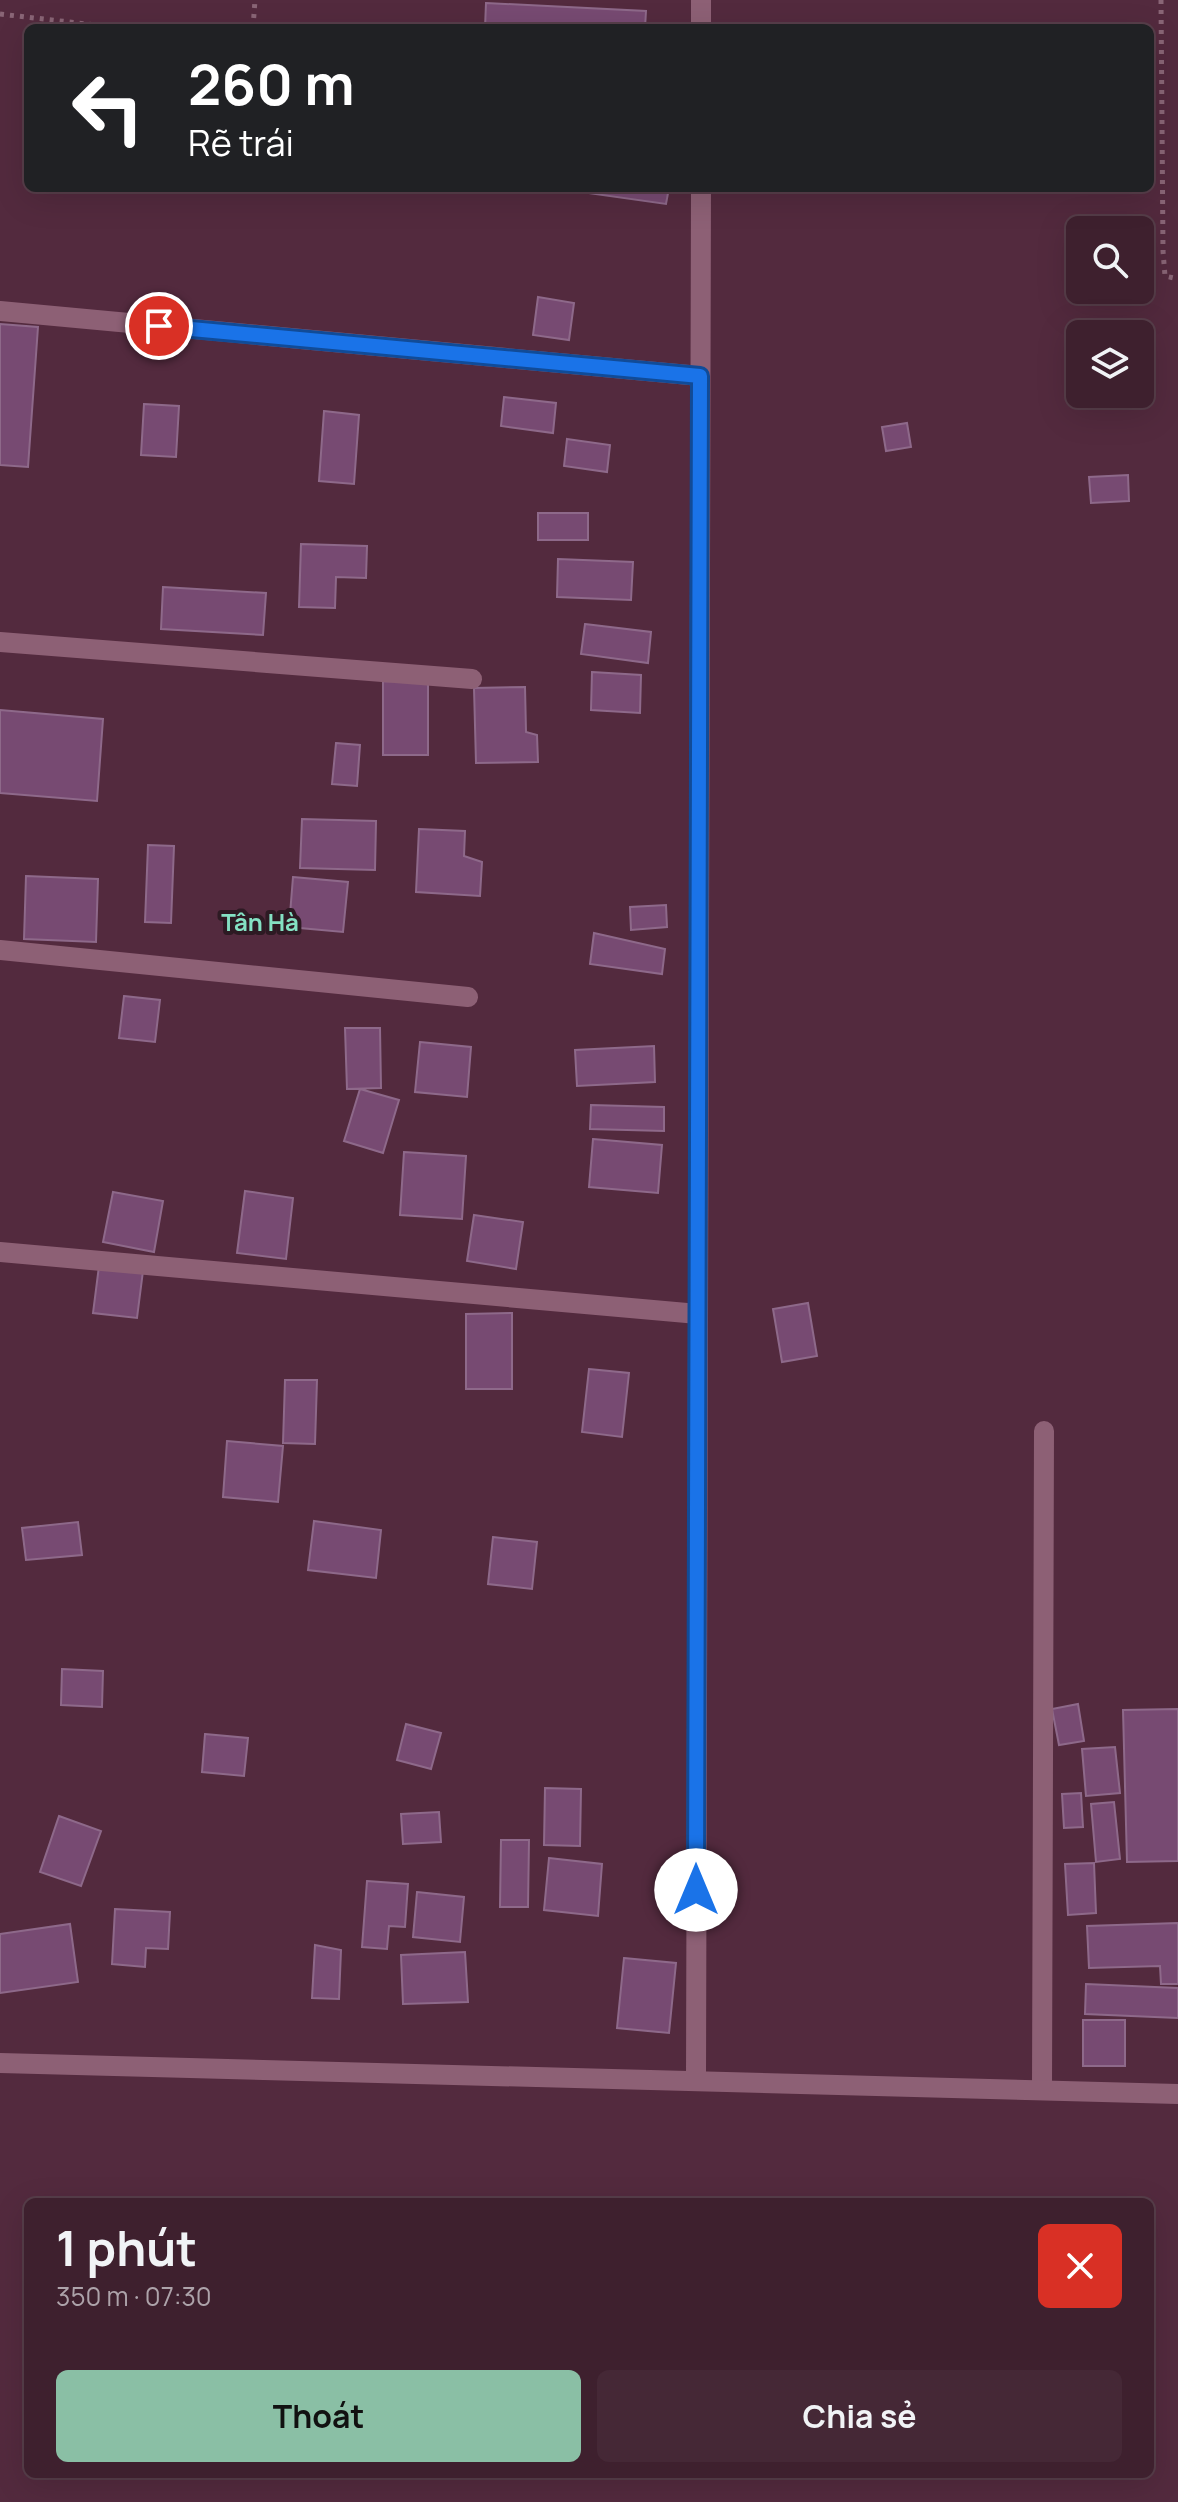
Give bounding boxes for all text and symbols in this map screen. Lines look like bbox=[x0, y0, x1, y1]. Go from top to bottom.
text: 260 m bbox=[188, 45, 355, 122]
icon: left bbox=[56, 56, 160, 160]
text: Rẽ trái bbox=[188, 118, 294, 167]
map controls bbox=[1066, 216, 1154, 408]
button: search bbox=[1066, 216, 1154, 304]
pin bbox=[125, 292, 193, 360]
icon: arrive bbox=[137, 304, 181, 348]
button: layers bbox=[1066, 320, 1154, 408]
district label: Tân Hà bbox=[221, 905, 299, 938]
position arrow bbox=[654, 1848, 738, 1932]
text: 1 phút bbox=[56, 2215, 197, 2280]
button: close bbox=[1038, 2224, 1122, 2308]
text: 350 m · 07:30 bbox=[56, 2278, 212, 2314]
button: Thoát bbox=[56, 2370, 581, 2462]
button: Chia sẻ bbox=[597, 2370, 1122, 2462]

